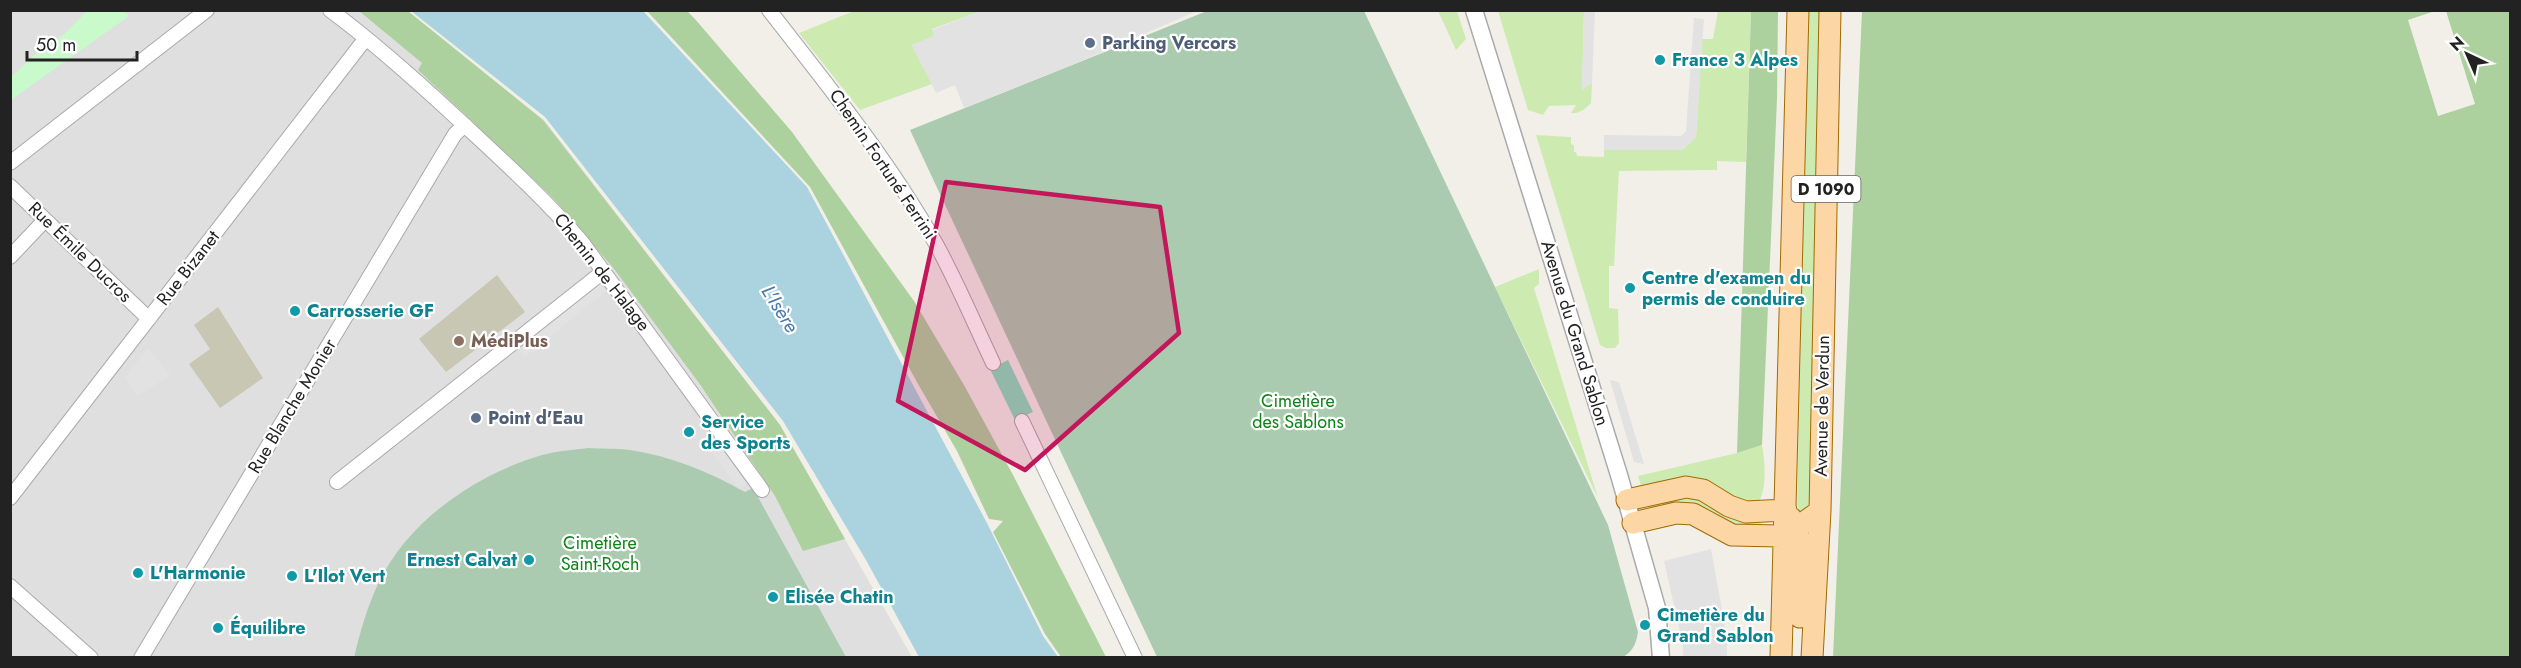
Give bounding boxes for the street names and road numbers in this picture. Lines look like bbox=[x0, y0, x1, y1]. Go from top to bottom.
street label: Chemin Fortuné Ferrini bbox=[823, 84, 943, 244]
road number: D 1090 bbox=[1792, 176, 1860, 202]
street label: Rue Émile Ducros bbox=[22, 196, 138, 308]
street label: Chemin de Halage bbox=[548, 207, 656, 337]
street label: Rue Bizanet bbox=[150, 224, 226, 311]
street label: Avenue du Grand Sablon bbox=[1534, 237, 1616, 429]
street label: Rue Blanche Monier bbox=[241, 333, 343, 478]
street label: Avenue de Verdun bbox=[1808, 335, 1836, 477]

